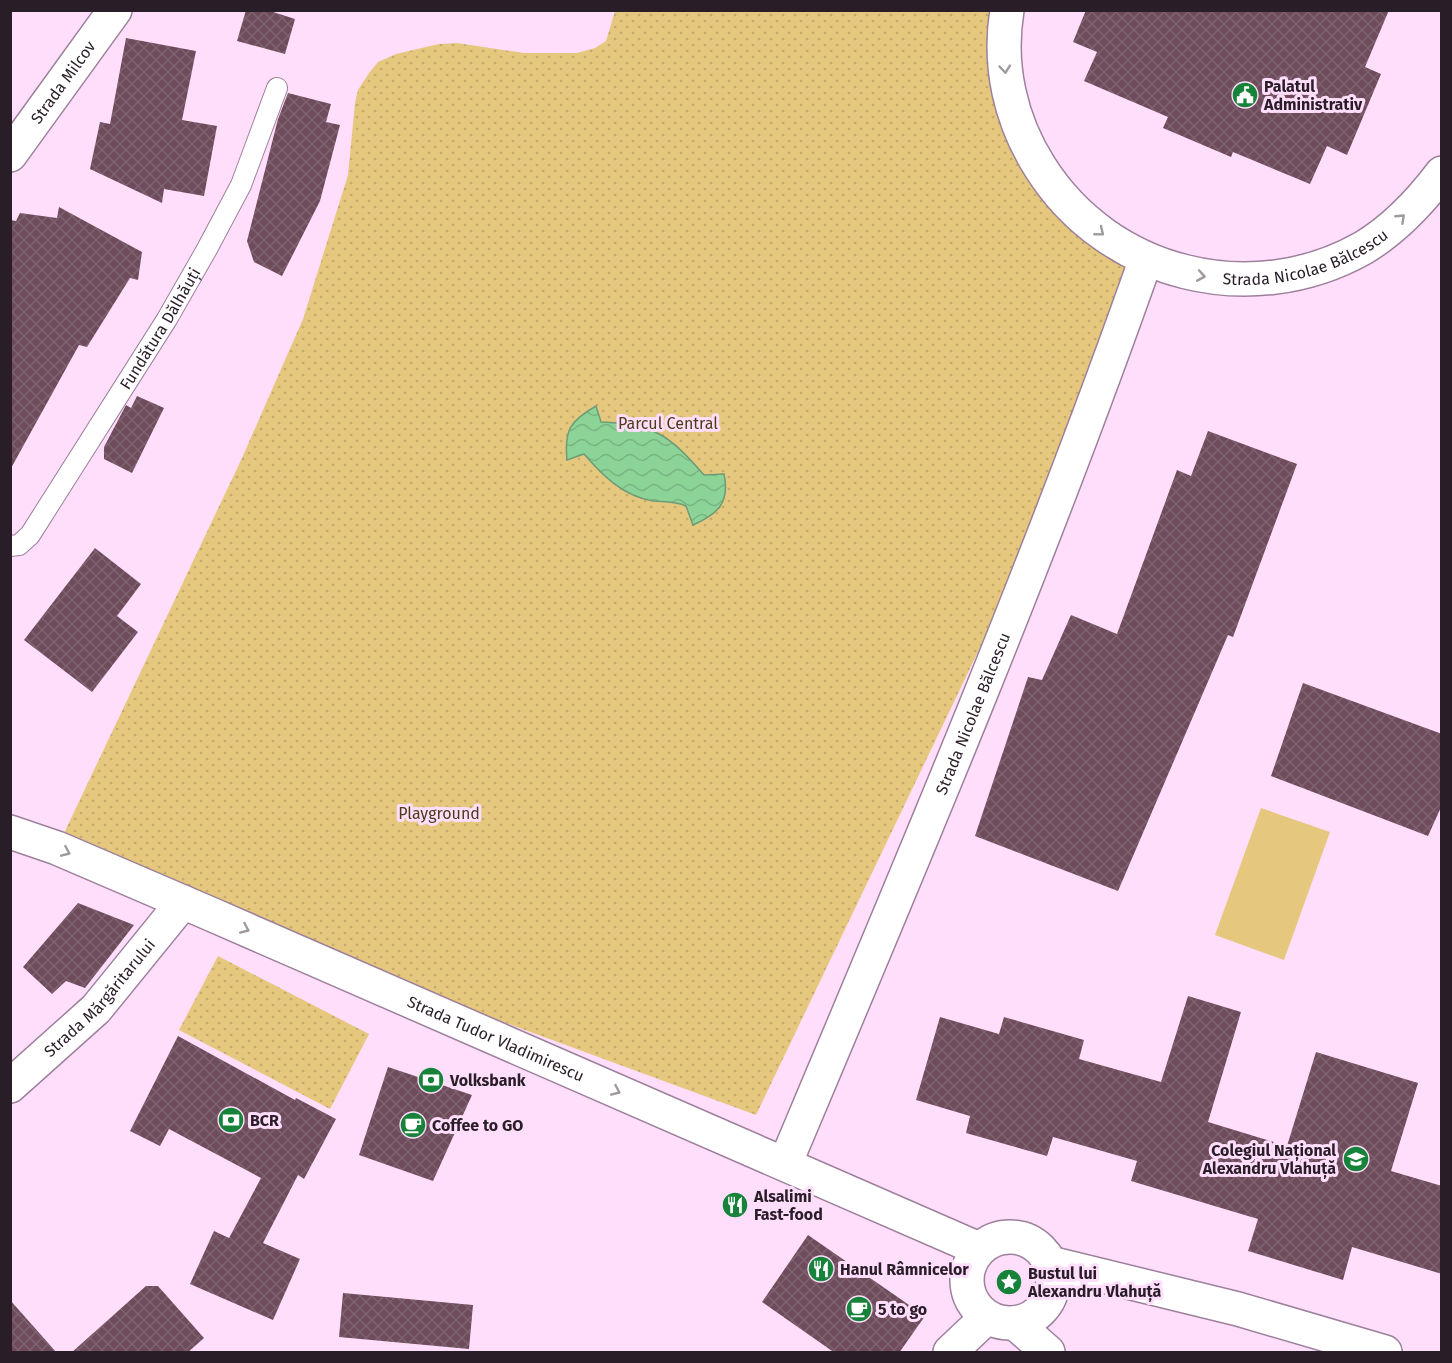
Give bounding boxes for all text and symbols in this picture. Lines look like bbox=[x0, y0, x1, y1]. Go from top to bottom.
street label: Strada Milcov bbox=[27, 37, 99, 127]
one-way arrow bbox=[998, 64, 1011, 73]
place label: Palatul Administrativ bbox=[1263, 77, 1363, 114]
public building icon: Palatul Administrativ bbox=[1230, 80, 1260, 110]
one-way arrow bbox=[1395, 214, 1405, 225]
one-way arrow bbox=[1093, 225, 1104, 236]
street label: Strada Nicolae Bălcescu bbox=[1222, 225, 1391, 289]
street label: Fundătura Dălhăuți bbox=[115, 264, 204, 393]
one-way arrow bbox=[1196, 269, 1206, 282]
park label: Parcul Central bbox=[618, 414, 718, 433]
street label: Strada Nicolae Bălcescu bbox=[931, 630, 1014, 797]
park label: Playground bbox=[398, 804, 480, 823]
one-way arrow bbox=[59, 845, 70, 857]
one-way arrow bbox=[238, 922, 249, 934]
street label: Strada Mărgăritarului bbox=[40, 935, 159, 1061]
street label: Strada Tudor Vladimirescu bbox=[405, 991, 587, 1085]
bank icon: Volksbank bbox=[416, 1065, 446, 1095]
place label: Volksbank bbox=[449, 1071, 526, 1090]
one-way arrow bbox=[610, 1084, 621, 1096]
bank icon: BCR bbox=[216, 1105, 246, 1135]
cafe icon: Coffee to GO bbox=[398, 1110, 428, 1140]
place label: BCR bbox=[250, 1111, 279, 1130]
place label: Coffee to GO bbox=[432, 1116, 523, 1135]
place label: Colegiul Național Alexandru Vlahuță bbox=[1202, 1141, 1336, 1179]
school or university icon: Colegiul Național Alexandru Vlahuță bbox=[1341, 1144, 1371, 1174]
place label: Alsalimi Fast-food bbox=[753, 1187, 823, 1224]
restaurant icon: Alsalimi Fast-food bbox=[720, 1190, 750, 1220]
restaurant icon: Hanul Râmnicelor bbox=[806, 1254, 836, 1284]
place label: Hanul Râmnicelor bbox=[840, 1260, 969, 1279]
place label: Bustul lui Alexandru Vlahuță bbox=[1027, 1264, 1162, 1302]
place icon: Bustul lui Alexandru Vlahuță bbox=[994, 1267, 1024, 1297]
cafe icon: 5 to go bbox=[844, 1294, 874, 1324]
place label: 5 to go bbox=[878, 1300, 927, 1319]

